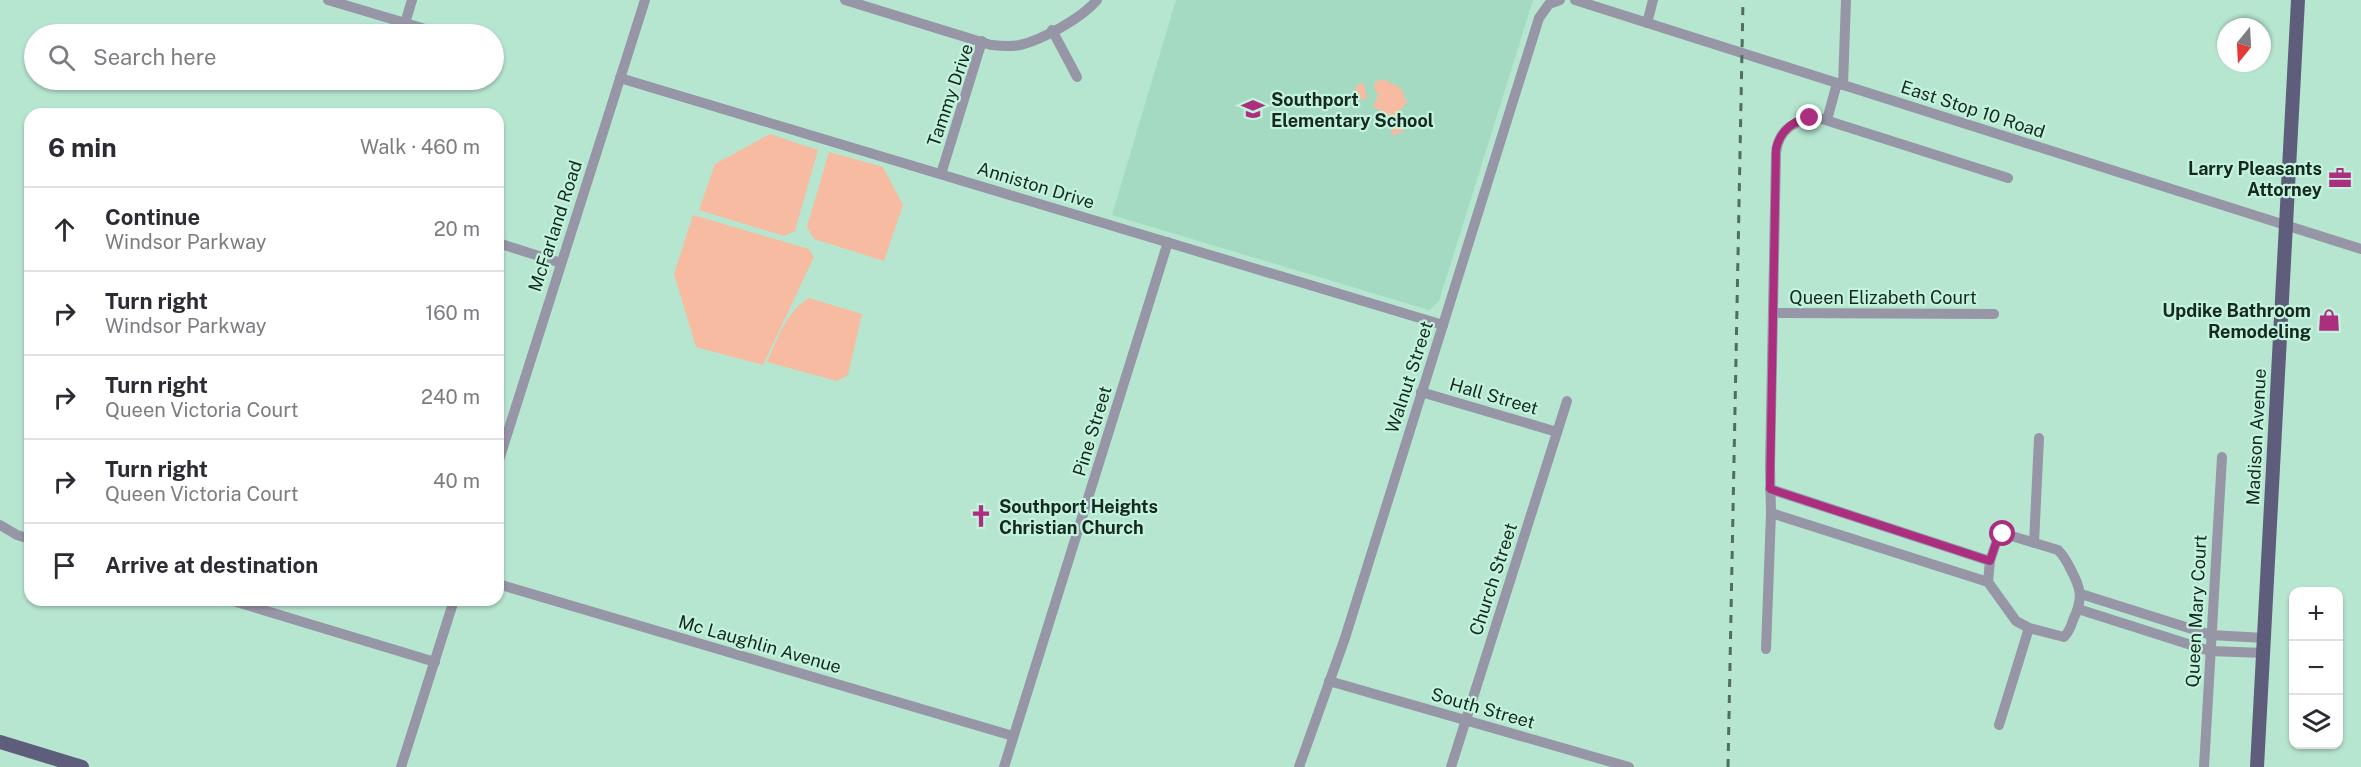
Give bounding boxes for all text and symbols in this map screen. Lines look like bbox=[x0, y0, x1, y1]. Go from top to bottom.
north arrow bbox=[2217, 18, 2271, 72]
search box bbox=[24, 24, 504, 90]
icon: search bbox=[45, 41, 78, 74]
street label: Tammy Drive bbox=[923, 41, 977, 149]
text: Search here bbox=[93, 44, 217, 70]
street label: East Stop 10 Road bbox=[1898, 76, 2048, 142]
place label: Southport Elementary School bbox=[1271, 89, 1434, 131]
school or university icon: Southport Elementary School bbox=[1240, 96, 1266, 122]
route end bbox=[1796, 104, 1822, 130]
text: 6 min bbox=[48, 132, 117, 163]
text: Walk · 460 m bbox=[360, 135, 480, 159]
street label: Anniston Drive bbox=[975, 157, 1097, 213]
street label: McFarland Road bbox=[524, 158, 586, 294]
place label: Larry Pleasants Attorney bbox=[2188, 158, 2322, 200]
office icon: Larry Pleasants Attorney bbox=[2327, 165, 2353, 191]
text: Continue bbox=[105, 204, 200, 230]
icon: ahead bbox=[48, 213, 81, 246]
text: 20 m bbox=[434, 217, 480, 241]
text: Windsor Parkway bbox=[105, 230, 266, 254]
street label: Queen Elizabeth Court bbox=[1789, 287, 1977, 308]
text: Turn right bbox=[105, 288, 208, 314]
icon: right bbox=[48, 297, 81, 330]
place label: Updike Bathroom Remodeling bbox=[2162, 300, 2311, 342]
text: 160 m bbox=[425, 301, 480, 325]
shop icon: Updike Bathroom Remodeling bbox=[2316, 307, 2342, 333]
text: Windsor Parkway bbox=[105, 314, 266, 338]
street label: Walnut Street bbox=[1381, 318, 1437, 436]
street label: Madison Avenue bbox=[2242, 368, 2270, 506]
text: Turn right bbox=[105, 372, 208, 398]
street label: Hall Street bbox=[1447, 373, 1541, 419]
icon: right bbox=[48, 381, 81, 414]
street label: Pine Street bbox=[1068, 383, 1116, 479]
text: 240 m bbox=[421, 385, 480, 409]
text: Queen Victoria Court bbox=[105, 398, 299, 422]
text: Turn right bbox=[105, 456, 208, 482]
icon: right bbox=[48, 465, 81, 498]
text: 40 m bbox=[433, 469, 480, 493]
text: Queen Victoria Court bbox=[105, 482, 299, 506]
place label: Southport Heights Christian Church bbox=[999, 496, 1158, 538]
church icon: Southport Heights Christian Church bbox=[968, 503, 994, 529]
street label: Church Street bbox=[1465, 520, 1521, 638]
route start bbox=[1989, 520, 2015, 546]
street label: Queen Mary Court bbox=[2182, 534, 2210, 688]
icon: arrive bbox=[48, 549, 81, 582]
text: Arrive at destination bbox=[105, 552, 318, 578]
map controls bbox=[2289, 587, 2343, 749]
button: + bbox=[2289, 587, 2343, 641]
street label: Mc Laughlin Avenue bbox=[676, 611, 844, 677]
button: − bbox=[2289, 641, 2343, 695]
street label: South Street bbox=[1429, 683, 1537, 733]
button: layers bbox=[2289, 695, 2343, 749]

